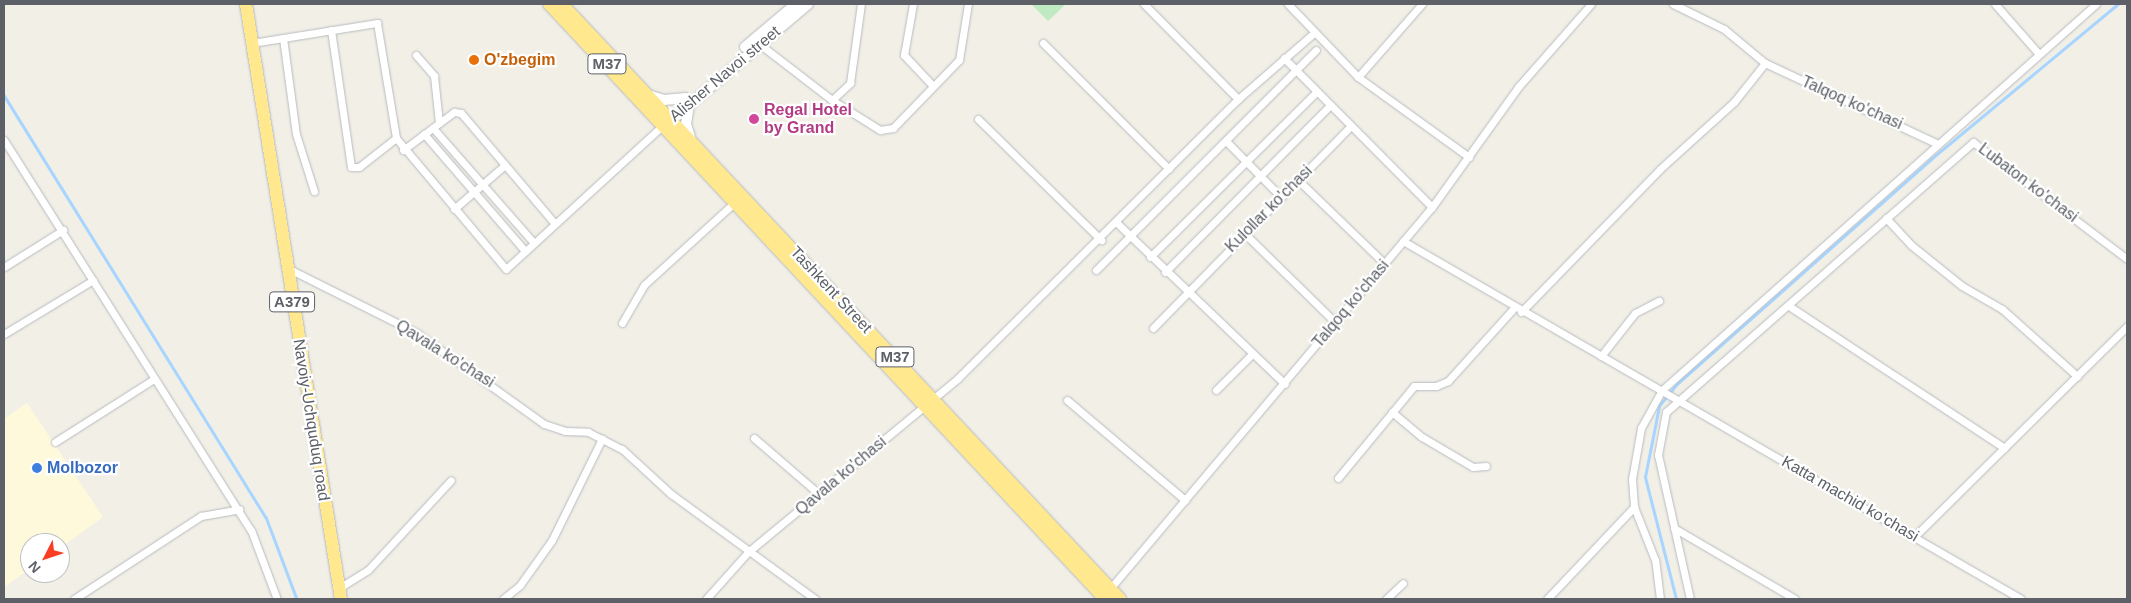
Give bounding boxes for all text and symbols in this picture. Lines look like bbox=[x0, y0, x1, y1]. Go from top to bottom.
street label: Alisher Navoi street bbox=[666, 22, 784, 126]
place label: O'zbegim bbox=[484, 50, 555, 70]
road number: M37 bbox=[587, 52, 627, 76]
marker: O'zbegim bbox=[468, 54, 480, 66]
street label: Talqoq ko'chasi bbox=[1798, 72, 1906, 134]
place label: Regal Hotel by Grand bbox=[764, 100, 852, 138]
marker: Regal Hotel by Grand bbox=[748, 113, 760, 125]
street label: Lubaton ko'chasi bbox=[1974, 139, 2082, 227]
street label: Kulollar ko'chasi bbox=[1222, 162, 1316, 256]
street label: Tashkent Street bbox=[786, 243, 876, 337]
street label: Talqoq ko'chasi bbox=[1309, 256, 1393, 352]
road number: A379 bbox=[268, 290, 316, 314]
street label: Qavala ko'chasi bbox=[392, 316, 498, 392]
street label: Navoiy-Uchquduq road bbox=[289, 338, 333, 502]
road number: M37 bbox=[875, 344, 915, 370]
street label: Qavala ko'chasi bbox=[792, 433, 890, 519]
street label: Katta machid ko'chasi bbox=[1778, 452, 1922, 546]
place label: Molbozor bbox=[47, 458, 118, 478]
marker: Molbozor bbox=[31, 462, 43, 474]
north arrow bbox=[20, 533, 70, 583]
text: N bbox=[25, 558, 44, 576]

